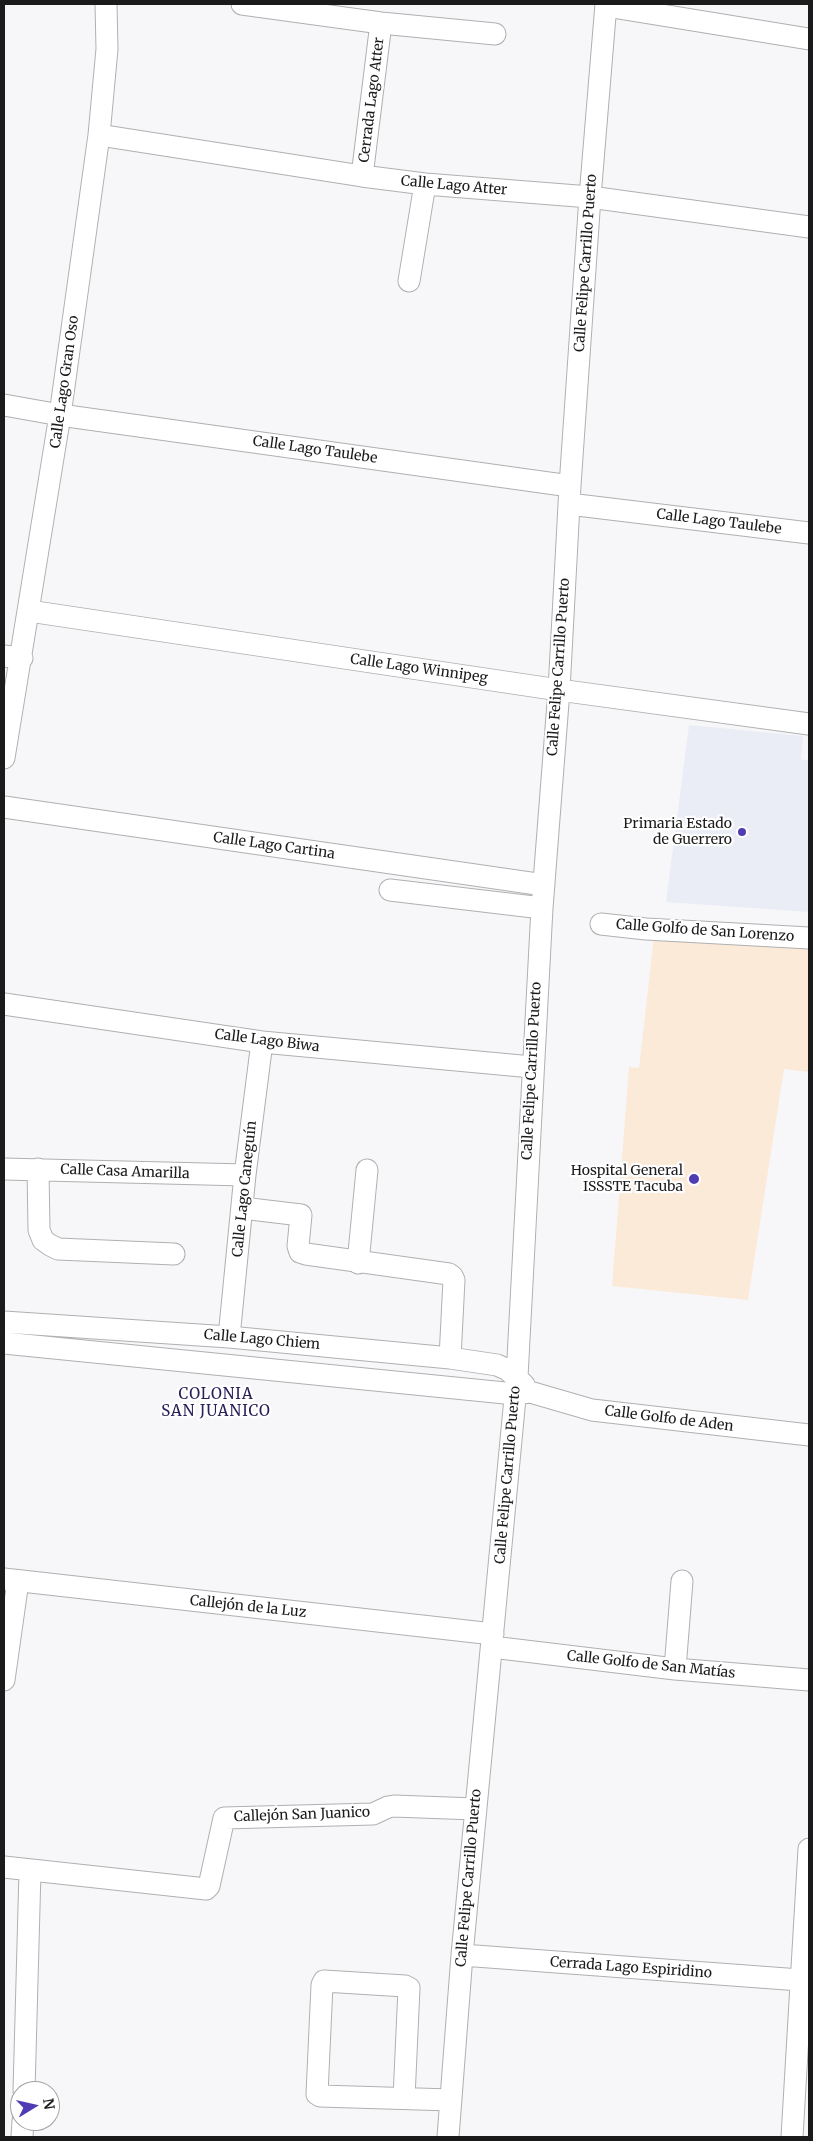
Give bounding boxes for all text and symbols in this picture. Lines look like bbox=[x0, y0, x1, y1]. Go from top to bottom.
street label: Cerrada Lago Atter bbox=[356, 36, 388, 164]
street label: Calle Lago Atter bbox=[400, 173, 508, 199]
street label: Calle Felipe Carrillo Puerto bbox=[571, 173, 601, 353]
street label: Calle Lago Gran Oso bbox=[47, 315, 83, 449]
street label: Calle Lago Taulebe bbox=[252, 433, 378, 467]
street label: Calle Lago Taulebe bbox=[656, 506, 782, 538]
street label: Calle Felipe Carrillo Puerto bbox=[544, 577, 574, 757]
street label: Calle Lago Winnipeg bbox=[349, 651, 489, 687]
place label: Primaria Estado de Guerrero bbox=[623, 816, 732, 849]
marker: Primaria Estado de Guerrero bbox=[736, 826, 748, 838]
street label: Calle Lago Cartina bbox=[212, 829, 336, 863]
street label: Calle Golfo de San Lorenzo bbox=[615, 916, 795, 946]
street label: Calle Felipe Carrillo Puerto bbox=[519, 981, 545, 1161]
street label: Calle Lago Biwa bbox=[214, 1026, 320, 1056]
street label: Calle Lago Caneguín bbox=[229, 1120, 261, 1258]
street label: Calle Casa Amarilla bbox=[60, 1161, 190, 1183]
place label: Hospital General ISSSTE Tacuba bbox=[571, 1163, 683, 1196]
marker: Hospital General ISSSTE Tacuba bbox=[687, 1172, 701, 1186]
street label: Calle Lago Chiem bbox=[203, 1327, 321, 1353]
street label: Calle Felipe Carrillo Puerto bbox=[492, 1385, 524, 1565]
district label: COLONIA SAN JUANICO bbox=[160, 1386, 272, 1421]
street label: Calle Golfo de Aden bbox=[604, 1403, 734, 1435]
street label: Callejón de la Luz bbox=[189, 1593, 307, 1621]
street label: Calle Golfo de San Matías bbox=[566, 1648, 736, 1682]
street label: Calle Felipe Carrillo Puerto bbox=[453, 1788, 485, 1968]
street label: Callejón San Juanico bbox=[234, 1804, 370, 1826]
street label: Cerrada Lago Espiridino bbox=[549, 1954, 713, 1982]
north arrow bbox=[10, 2081, 60, 2131]
text: N bbox=[39, 2097, 59, 2111]

